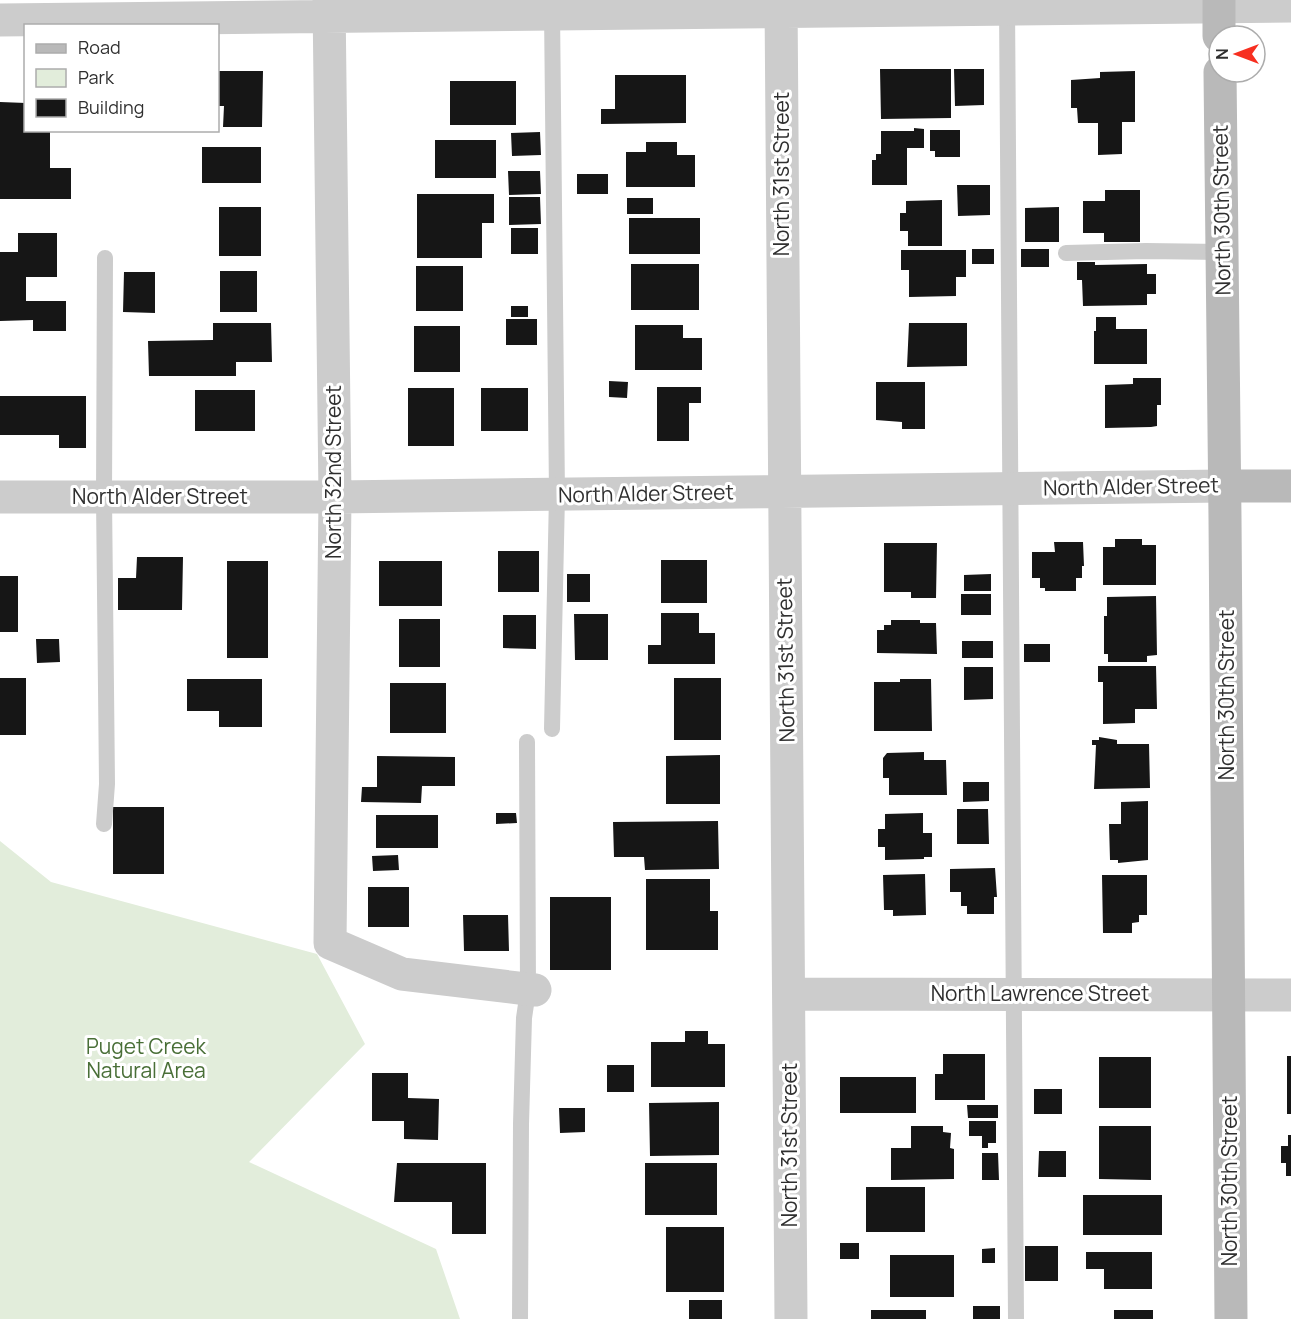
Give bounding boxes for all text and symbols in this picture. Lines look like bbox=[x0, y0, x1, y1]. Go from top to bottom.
legend bbox=[24, 24, 219, 132]
north arrow bbox=[1207, 24, 1267, 84]
text: Road bbox=[78, 35, 121, 59]
text: N bbox=[1211, 48, 1233, 60]
text: Park bbox=[78, 65, 115, 89]
street label: North 31st Street bbox=[767, 92, 795, 256]
text: Building bbox=[78, 95, 144, 119]
street label: North 30th Street bbox=[1206, 124, 1236, 296]
street label: North 32nd Street bbox=[319, 385, 347, 559]
street label: North Alder Street bbox=[1043, 470, 1219, 502]
street label: North Alder Street bbox=[558, 477, 734, 509]
street label: North Alder Street bbox=[72, 482, 248, 510]
street label: North 31st Street bbox=[770, 577, 800, 743]
street label: North 30th Street bbox=[1212, 610, 1240, 780]
street label: North Lawrence Street bbox=[931, 979, 1149, 1007]
park label: Puget Creek Natural Area bbox=[86, 1032, 206, 1084]
street label: North 31st Street bbox=[775, 1063, 803, 1227]
street label: North 30th Street bbox=[1215, 1096, 1243, 1266]

